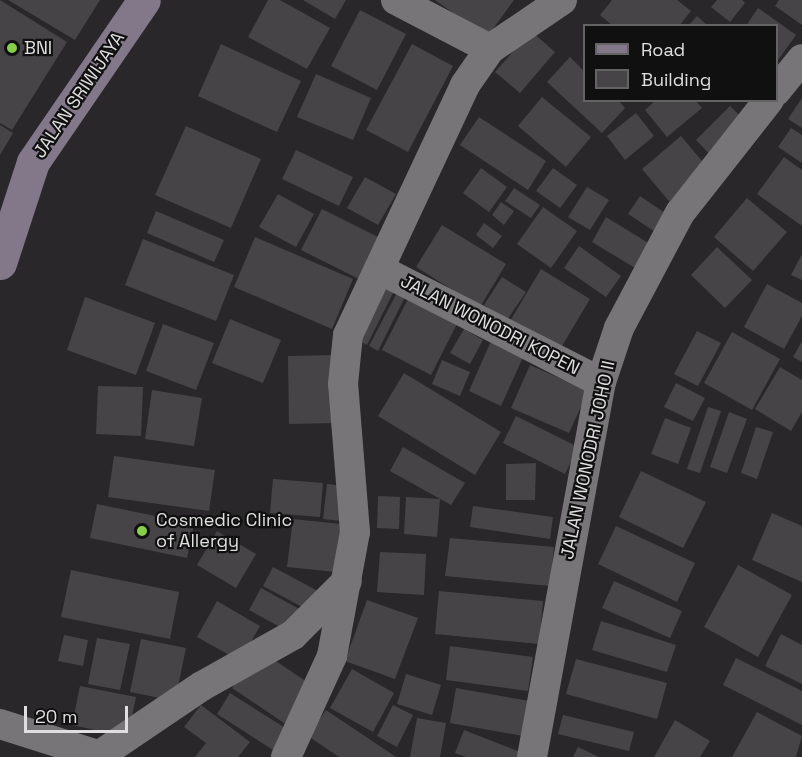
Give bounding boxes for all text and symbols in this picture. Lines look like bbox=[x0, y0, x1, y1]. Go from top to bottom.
legend bbox=[583, 24, 778, 102]
street label: JALAN SRIWIJAYA bbox=[29, 28, 129, 162]
place label: BNI bbox=[24, 37, 52, 59]
text: Road bbox=[641, 38, 685, 61]
marker: BNI bbox=[5, 41, 19, 55]
text: Building bbox=[641, 68, 711, 91]
street label: JALAN WONODRI KOPEN bbox=[397, 270, 583, 380]
street label: JALAN WONODRI JOHO II bbox=[556, 359, 620, 561]
place label: Cosmedic Clinic of Allergy bbox=[156, 510, 292, 552]
marker: Cosmedic Clinic of Allergy bbox=[133, 522, 151, 540]
scale bar bbox=[27, 694, 130, 732]
text: 20 m bbox=[35, 705, 78, 728]

